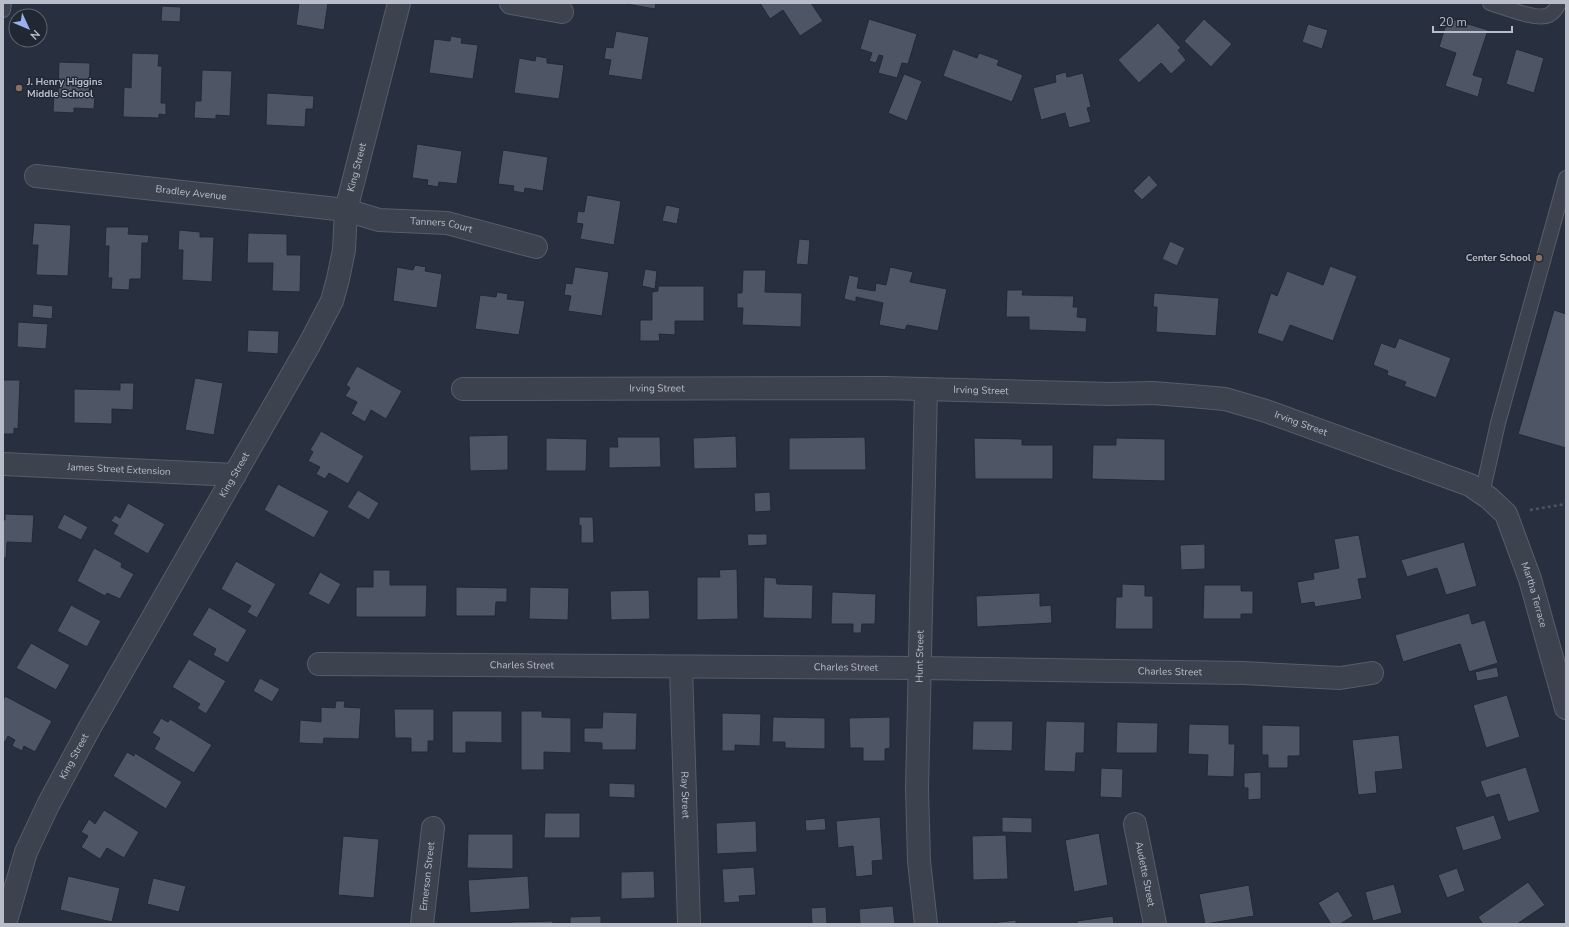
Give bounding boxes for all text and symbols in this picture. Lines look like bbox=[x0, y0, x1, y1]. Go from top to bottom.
north arrow bbox=[8, 8, 48, 48]
scale bar bbox=[1433, 8, 1512, 34]
text: 20 m bbox=[1439, 14, 1467, 30]
text: N bbox=[27, 26, 43, 43]
place label: J. Henry Higgins Middle School bbox=[26, 75, 103, 101]
marker: J. Henry Higgins Middle School bbox=[14, 83, 24, 93]
street label: King Street bbox=[344, 141, 370, 193]
street label: Bradley Avenue bbox=[155, 182, 227, 204]
street label: Tanners Court bbox=[410, 214, 475, 237]
place label: Center School bbox=[1466, 251, 1532, 265]
marker: Center School bbox=[1534, 253, 1544, 263]
street label: Irving Street bbox=[629, 381, 685, 396]
street label: Irving Street bbox=[953, 383, 1009, 398]
street label: Irving Street bbox=[1272, 408, 1330, 440]
street label: King Street bbox=[216, 449, 253, 500]
street label: James Street Extension bbox=[66, 460, 171, 479]
street label: Martha Terrace bbox=[1517, 560, 1550, 629]
street label: Hunt Street bbox=[912, 630, 928, 683]
street label: Charles Street bbox=[490, 658, 555, 673]
street label: Charles Street bbox=[814, 660, 879, 675]
street label: Charles Street bbox=[1138, 664, 1203, 679]
street label: King Street bbox=[56, 731, 92, 782]
street label: Ray Street bbox=[677, 771, 693, 819]
street label: Audette Street bbox=[1132, 840, 1158, 908]
street label: Emerson Street bbox=[417, 841, 438, 912]

